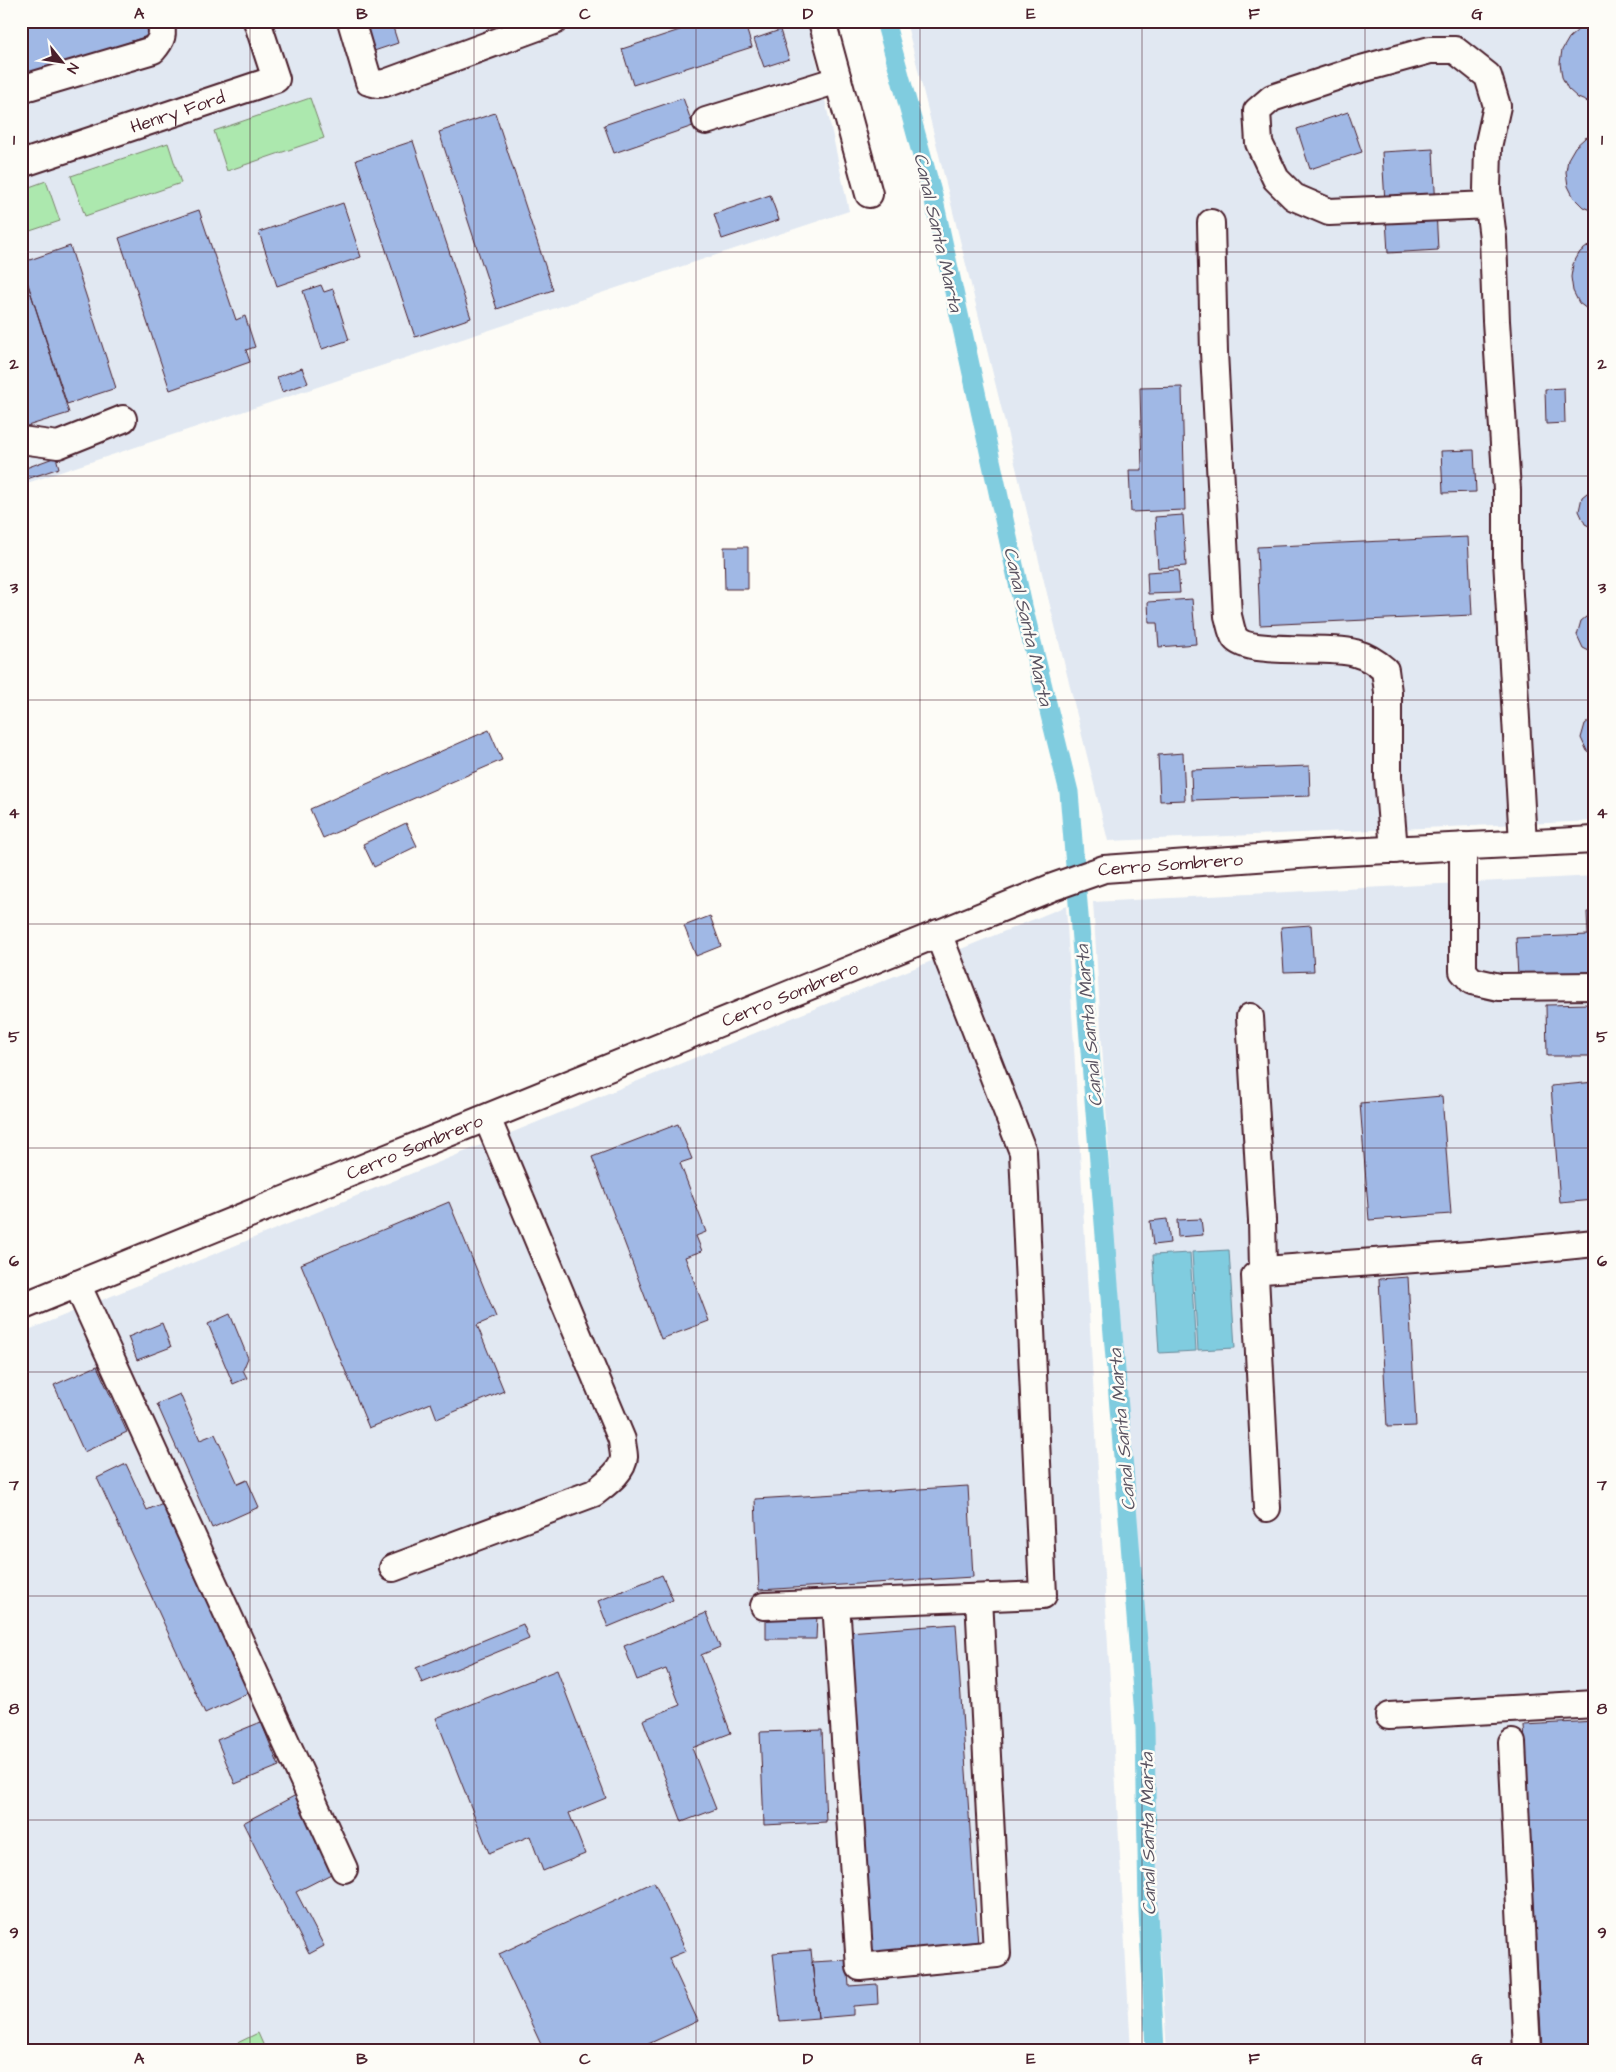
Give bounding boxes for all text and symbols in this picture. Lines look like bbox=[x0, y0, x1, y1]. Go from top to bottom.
text: A bbox=[134, 3, 145, 25]
text: B bbox=[356, 3, 368, 25]
text: C bbox=[579, 3, 591, 25]
text: D bbox=[803, 3, 814, 25]
text: E bbox=[1026, 3, 1036, 25]
text: F bbox=[1248, 3, 1260, 25]
text: G bbox=[1471, 3, 1483, 25]
north arrow bbox=[38, 38, 88, 88]
text: N bbox=[61, 59, 83, 77]
street label: Henry Ford bbox=[127, 85, 228, 140]
text: 1 bbox=[13, 129, 16, 151]
text: 1 bbox=[1601, 129, 1604, 151]
water label: Canal Santa Marta bbox=[906, 150, 969, 316]
text: 2 bbox=[8, 353, 19, 375]
text: 2 bbox=[1596, 353, 1607, 375]
water label: Canal Santa Marta bbox=[996, 544, 1059, 710]
text: 3 bbox=[9, 577, 19, 599]
text: 3 bbox=[1597, 577, 1607, 599]
text: 4 bbox=[9, 802, 20, 824]
text: 4 bbox=[1597, 802, 1608, 824]
street label: Cerro Sombrero bbox=[1097, 847, 1244, 882]
water label: Canal Santa Marta bbox=[1069, 942, 1110, 1108]
street label: Cerro Sombrero bbox=[718, 956, 862, 1034]
text: 5 bbox=[8, 1026, 20, 1048]
text: 5 bbox=[1596, 1026, 1608, 1048]
street label: Cerro Sombrero bbox=[343, 1108, 487, 1186]
text: 6 bbox=[9, 1250, 19, 1272]
text: 6 bbox=[1597, 1250, 1607, 1272]
water label: Canal Santa Marta bbox=[1102, 1346, 1143, 1512]
text: 7 bbox=[8, 1474, 19, 1496]
text: 7 bbox=[1596, 1474, 1607, 1496]
text: 8 bbox=[9, 1698, 20, 1720]
text: 8 bbox=[1597, 1698, 1608, 1720]
water label: Canal Santa Marta bbox=[1134, 1751, 1163, 1915]
text: 9 bbox=[9, 1922, 19, 1944]
text: 9 bbox=[1597, 1922, 1607, 1944]
text: A bbox=[134, 2048, 145, 2070]
text: B bbox=[356, 2048, 368, 2070]
text: C bbox=[579, 2048, 591, 2070]
text: D bbox=[803, 2048, 814, 2070]
text: E bbox=[1026, 2048, 1036, 2070]
text: F bbox=[1248, 2048, 1260, 2070]
text: G bbox=[1471, 2048, 1483, 2070]

